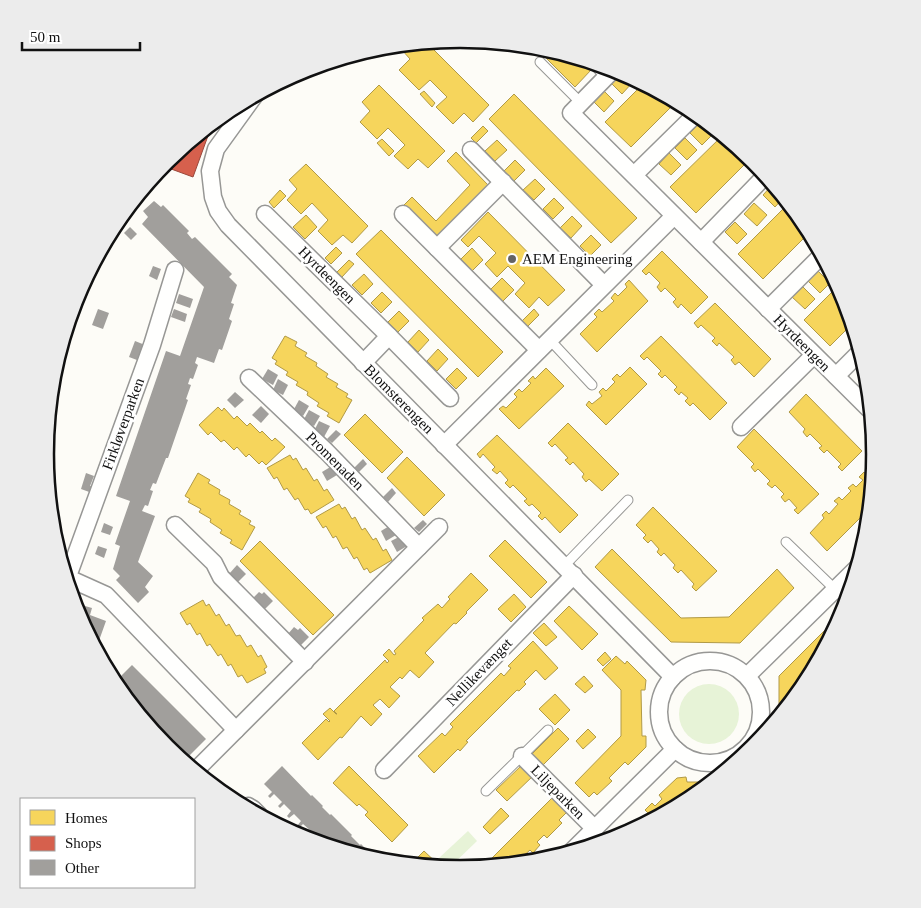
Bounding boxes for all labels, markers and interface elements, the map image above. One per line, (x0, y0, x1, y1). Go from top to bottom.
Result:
scale bar (22, 20, 140, 52)
text: 50 m (30, 29, 61, 45)
street label: Hyrdeengen (295, 243, 359, 307)
place label: AEM Engineering (522, 251, 633, 267)
marker: AEM Engineering (506, 253, 518, 265)
street label: Hyrdeengen (770, 311, 834, 375)
street label: Blomsterengen (361, 361, 437, 437)
street label: Firkløverparken (99, 375, 147, 472)
street label: Promenaden (303, 429, 368, 494)
street label: Nellikevænget (443, 634, 516, 709)
street label: Liljeparken (528, 762, 588, 822)
legend (20, 798, 195, 888)
text: Homes (65, 810, 108, 826)
text: Shops (65, 835, 102, 851)
text: Other (65, 860, 99, 876)

